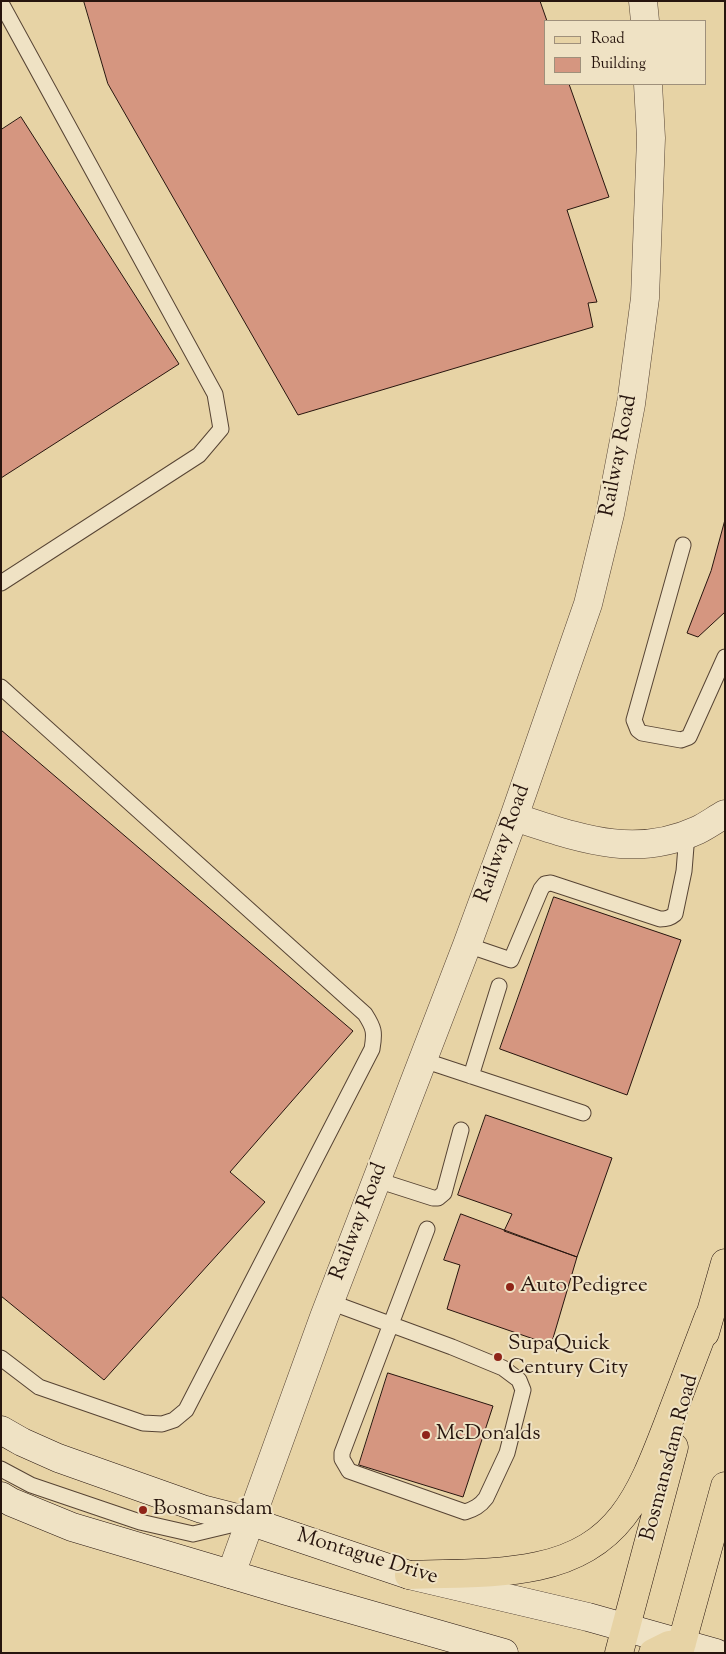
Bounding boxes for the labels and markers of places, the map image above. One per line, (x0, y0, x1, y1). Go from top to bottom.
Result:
place label: Auto Pedigree (520, 1274, 648, 1300)
marker: Auto Pedigree (504, 1281, 516, 1293)
place label: SupaQuick Century City (508, 1332, 629, 1382)
marker: SupaQuick Century City (492, 1351, 504, 1363)
place label: McDonalds (436, 1422, 540, 1448)
marker: McDonalds (420, 1429, 432, 1441)
place label: Bosmansdam (153, 1497, 273, 1523)
marker: Bosmansdam (137, 1504, 149, 1516)

